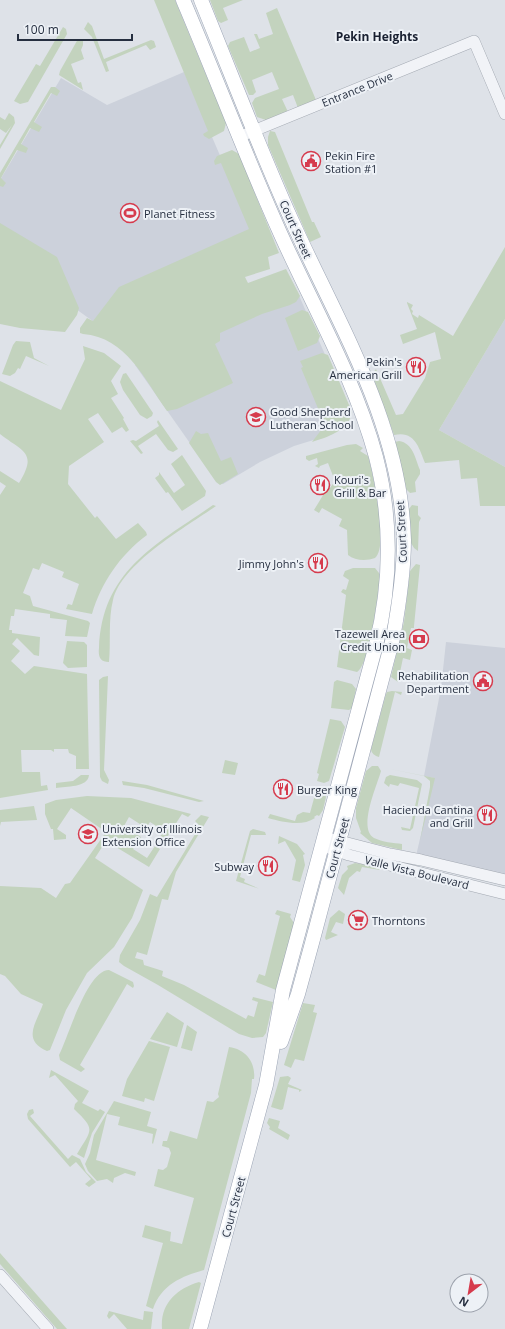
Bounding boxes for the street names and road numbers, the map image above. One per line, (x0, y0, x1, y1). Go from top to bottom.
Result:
street label: Entrance Drive (319, 68, 395, 110)
street label: Court Street (276, 197, 316, 261)
street label: Court Street (392, 500, 410, 563)
street label: Court Street (322, 816, 352, 880)
street label: Valle Vista Boulevard (363, 852, 471, 892)
street label: Court Street (218, 1175, 248, 1239)

